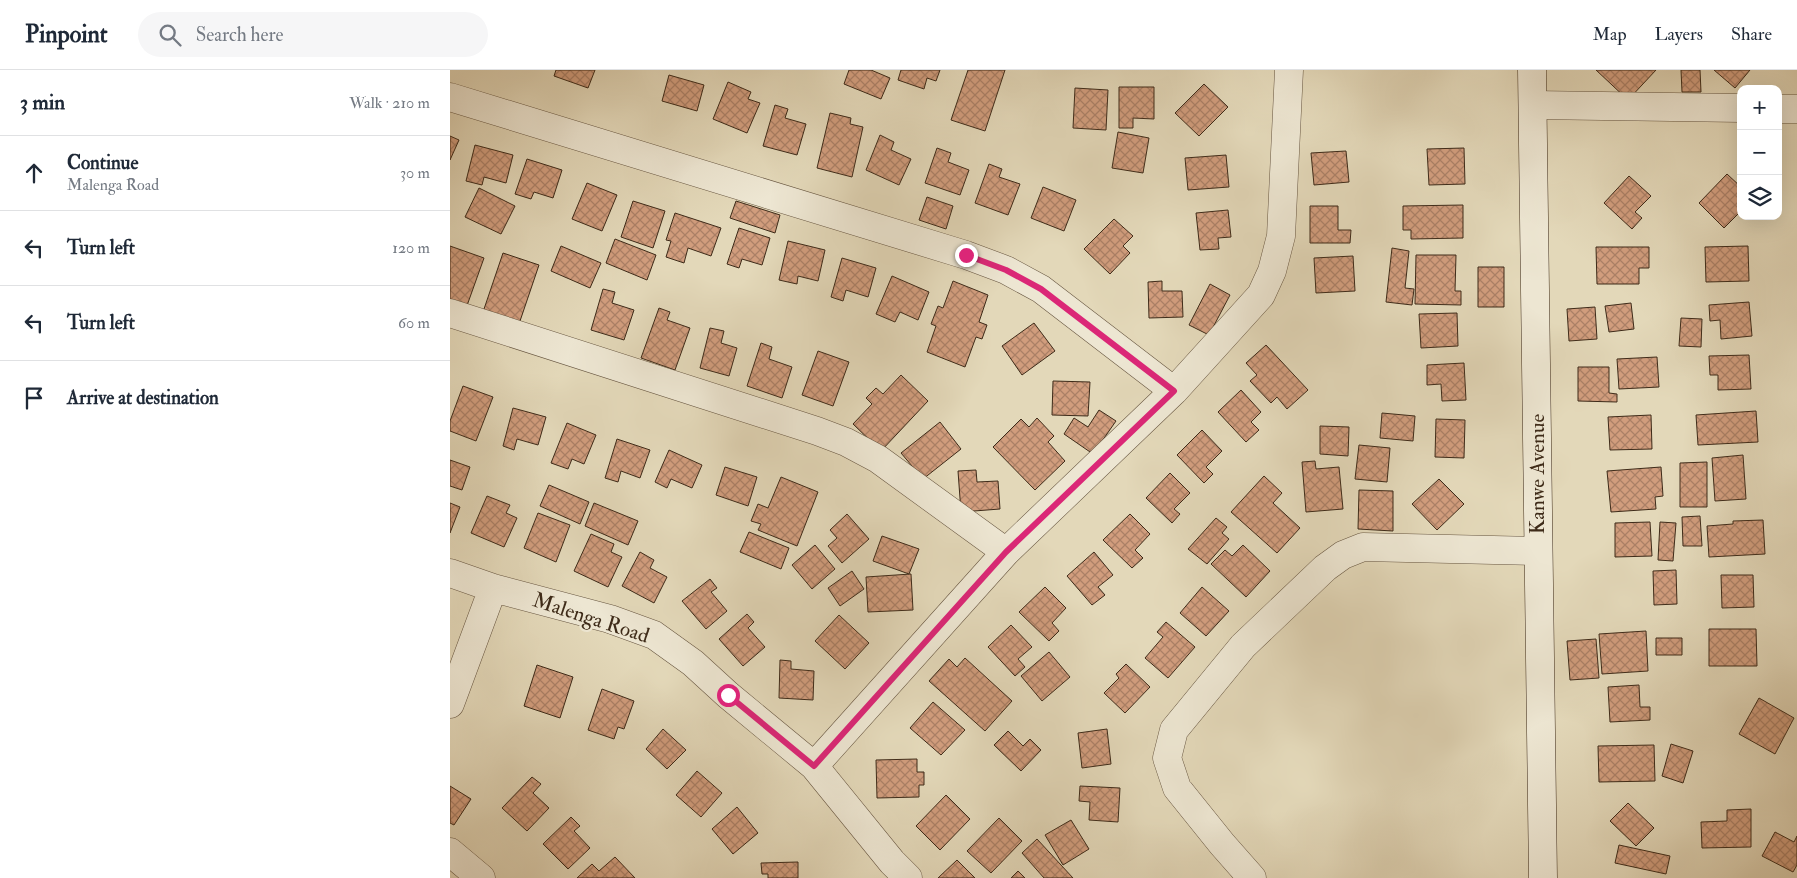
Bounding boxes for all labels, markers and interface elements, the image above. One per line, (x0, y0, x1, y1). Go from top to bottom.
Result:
search box (138, 12, 488, 57)
text: Pinpoint (25, 19, 108, 50)
icon: search (156, 21, 184, 49)
text: Search here (196, 23, 283, 47)
text: Map (1593, 23, 1627, 46)
text: Layers (1655, 23, 1703, 46)
text: Share (1731, 23, 1772, 46)
map controls (1737, 85, 1782, 220)
button: + (1737, 85, 1782, 130)
text: 3 min (20, 89, 65, 116)
text: Walk · 210 m (349, 93, 430, 113)
button: − (1737, 130, 1782, 175)
text: Continue (67, 151, 138, 175)
icon: ahead (20, 159, 48, 187)
text: 30 m (400, 163, 430, 183)
text: Malenga Road (67, 175, 159, 195)
button: layers (1737, 175, 1782, 220)
icon: left (20, 234, 48, 262)
text: Turn left (67, 236, 135, 260)
text: 120 m (392, 238, 430, 258)
route end (955, 244, 978, 267)
icon: left (20, 309, 48, 337)
text: Turn left (67, 311, 135, 335)
text: 60 m (398, 313, 430, 333)
icon: arrive (20, 384, 48, 412)
text: Arrive at destination (67, 386, 219, 410)
street label: Kanwe Avenue (1524, 413, 1551, 534)
street label: Malenga Road (529, 586, 653, 650)
route start (717, 684, 740, 707)

